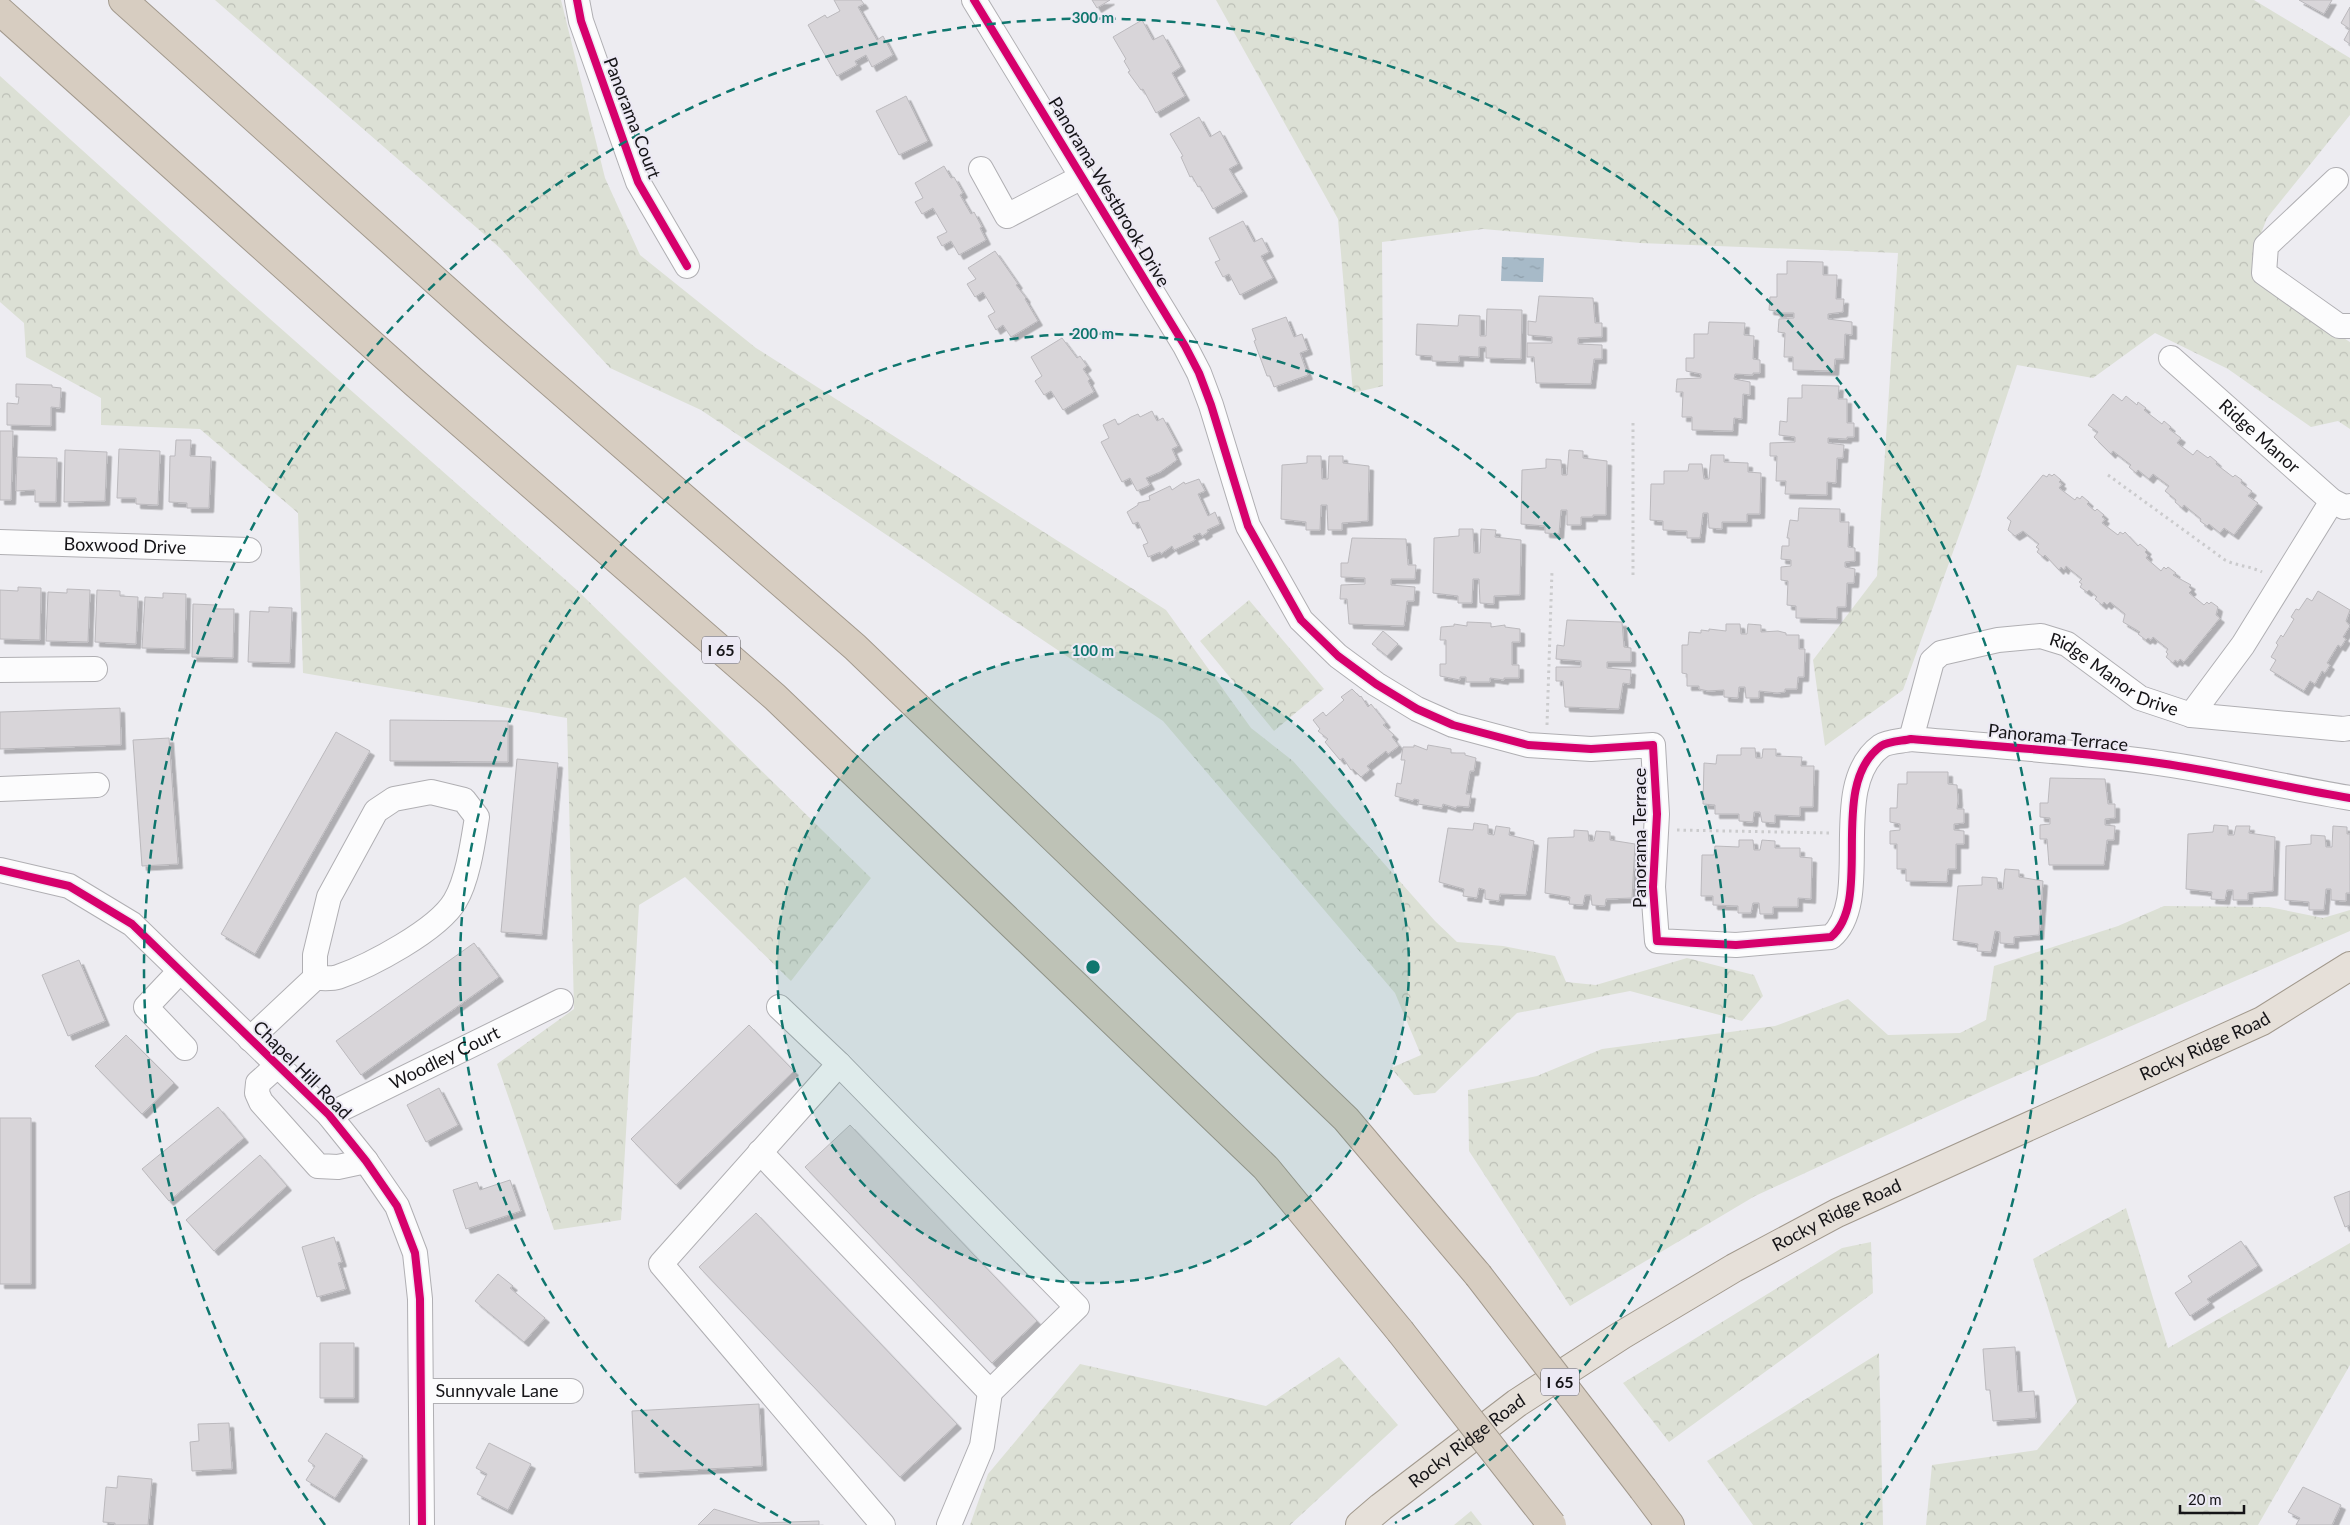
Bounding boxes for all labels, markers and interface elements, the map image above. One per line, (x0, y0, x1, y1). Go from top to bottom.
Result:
text: 300 m (1072, 8, 1114, 26)
street label: Panorama Court (600, 54, 666, 182)
street label: Panorama Westbrook Drive (1044, 92, 1175, 291)
text: 200 m (1072, 324, 1114, 342)
street label: Ridge Manor (2215, 394, 2305, 478)
street label: Boxwood Drive (63, 532, 187, 558)
street label: Ridge Manor Drive (2047, 627, 2181, 720)
road number: I 65 (702, 636, 740, 664)
text: 100 m (1072, 641, 1114, 659)
street label: Panorama Terrace (1987, 719, 2129, 755)
street label: Panorama Terrace (1628, 768, 1650, 908)
centre of rings (1084, 958, 1102, 976)
street label: Rocky Ridge Road (2136, 1007, 2274, 1085)
street label: Chapel Hill Road (249, 1015, 357, 1123)
street label: Woodley Court (386, 1021, 504, 1094)
street label: Rocky Ridge Road (1768, 1174, 1904, 1256)
road number: I 65 (1541, 1368, 1579, 1395)
street label: Sunnyvale Lane (436, 1379, 558, 1401)
street label: Rocky Ridge Road (1404, 1389, 1529, 1492)
scale bar (2180, 1482, 2244, 1514)
text: 20 m (2188, 1490, 2222, 1508)

